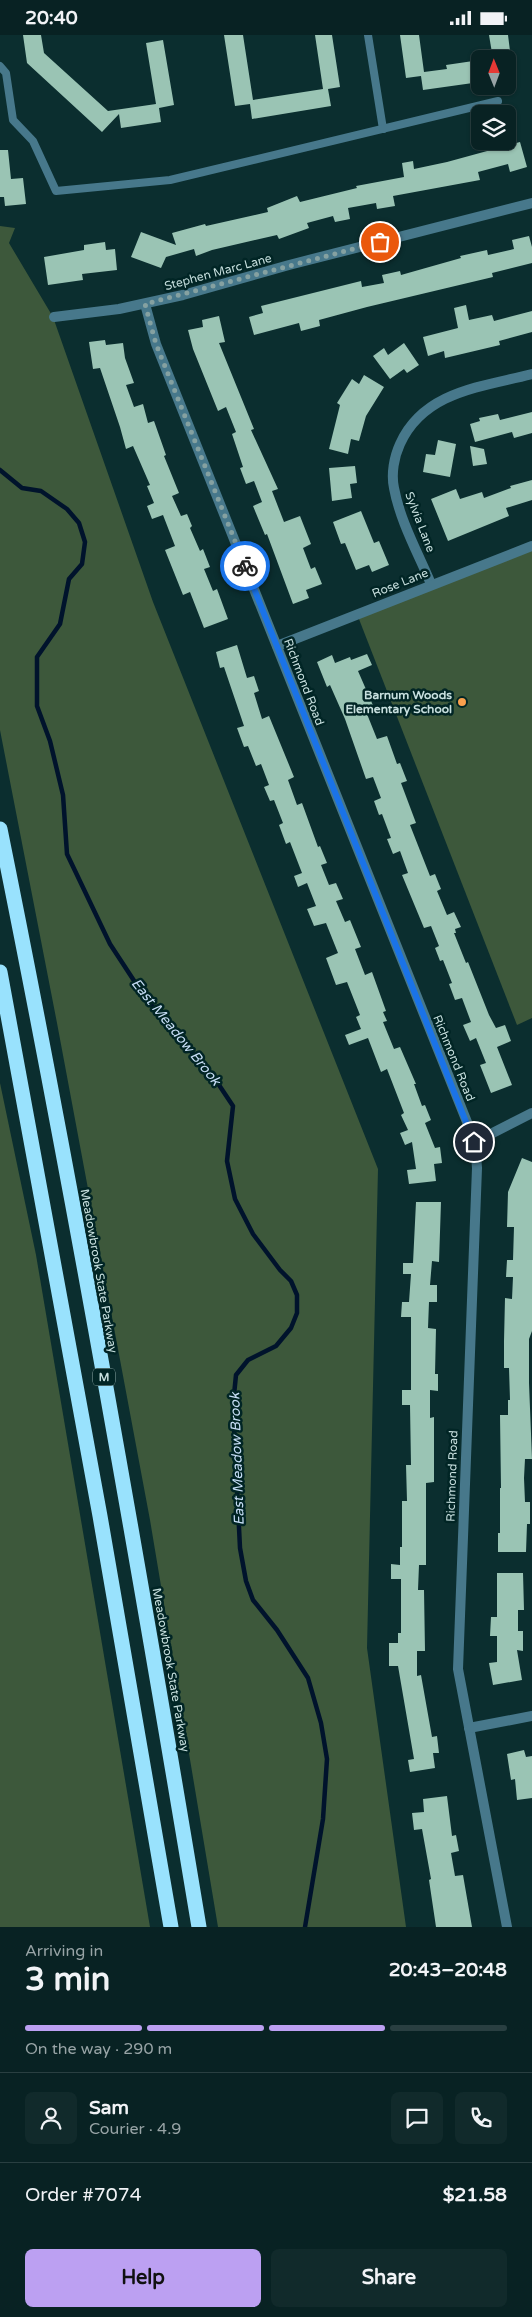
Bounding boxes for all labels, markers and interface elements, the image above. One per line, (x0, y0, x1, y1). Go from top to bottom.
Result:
text: 20:40 (25, 7, 78, 29)
north arrow (471, 50, 516, 95)
map controls (471, 50, 516, 150)
button: layers (471, 105, 516, 150)
pin (359, 221, 401, 263)
icon: bag (366, 228, 394, 256)
street label: Stephen Marc Lane (163, 251, 273, 293)
street label: Sylvia Lane (402, 490, 438, 554)
courier (220, 541, 270, 591)
icon: bike (231, 552, 259, 580)
street label: Rose Lane (370, 565, 430, 601)
street label: Richmond Road (281, 637, 327, 727)
place label: Barnum Woods Elementary School (345, 688, 452, 717)
marker: Barnum Woods Elementary School (456, 696, 468, 708)
water label: East Meadow Brook (128, 975, 225, 1090)
street label: Richmond Road (430, 1013, 478, 1103)
pin (453, 1121, 495, 1163)
icon: home (460, 1128, 488, 1156)
street label: Meadowbrook State Parkway (78, 1188, 120, 1355)
road number: M (93, 1369, 115, 1385)
water label: East Meadow Brook (226, 1391, 248, 1526)
street label: Richmond Road (443, 1430, 461, 1522)
street label: Meadowbrook State Parkway (150, 1587, 192, 1754)
text: Arriving in (25, 1941, 103, 1961)
text: 20:43–20:48 (389, 1959, 507, 1981)
text: 3 min (25, 1961, 110, 1999)
text: On the way · 290 m (25, 2039, 172, 2059)
button: person (25, 2092, 77, 2144)
button: chat (391, 2092, 443, 2144)
button: phone (455, 2092, 507, 2144)
text: Sam (89, 2097, 129, 2119)
text: Courier · 4.9 (89, 2119, 181, 2139)
text: Order #7074 (25, 2184, 142, 2206)
text: $21.58 (443, 2184, 507, 2206)
button: Help (25, 2249, 261, 2307)
button: Share (271, 2249, 507, 2307)

